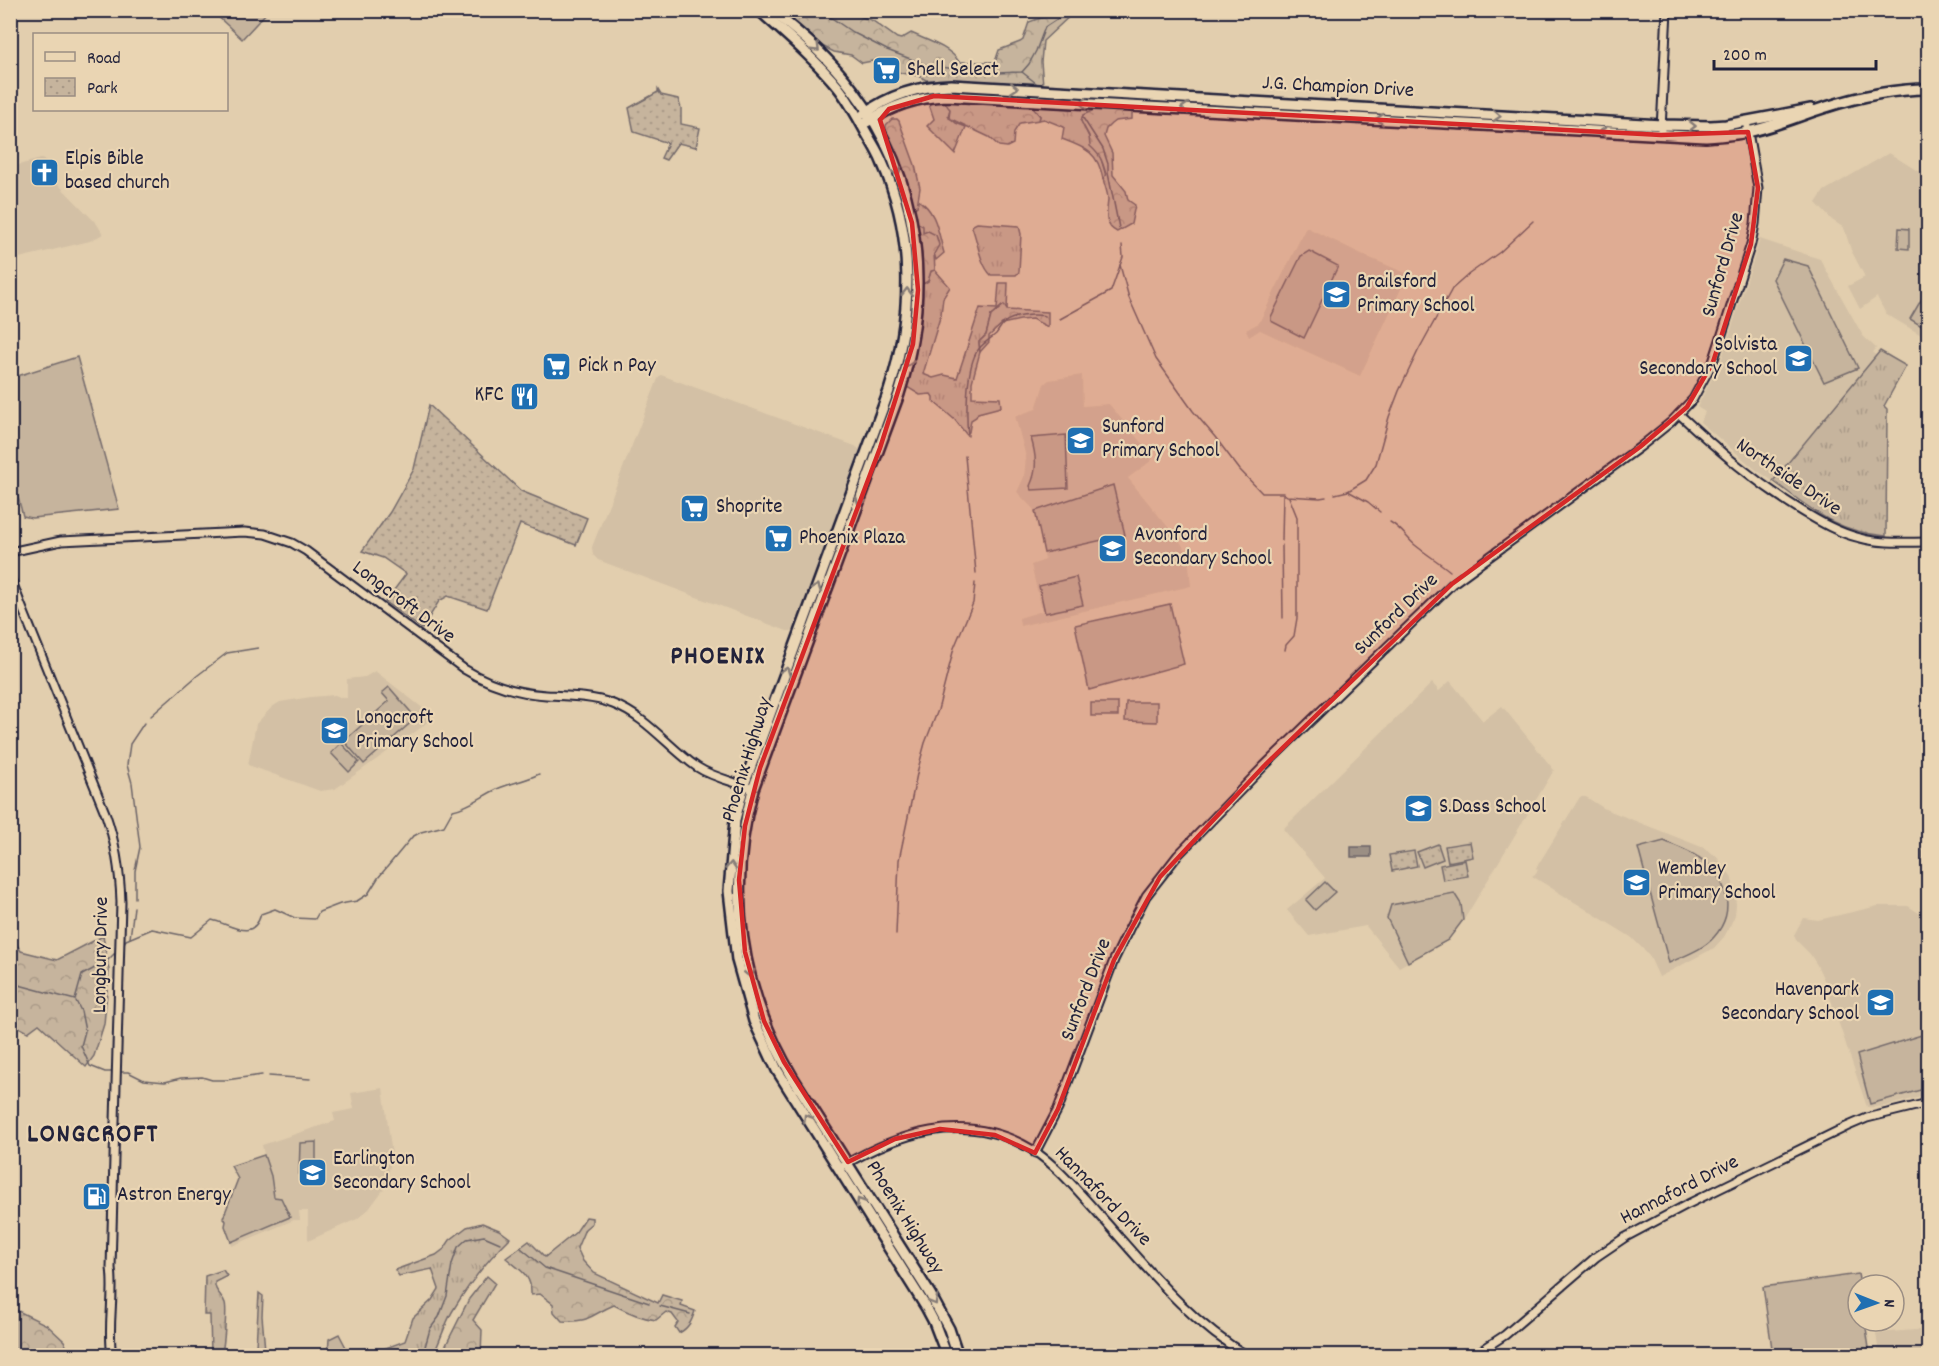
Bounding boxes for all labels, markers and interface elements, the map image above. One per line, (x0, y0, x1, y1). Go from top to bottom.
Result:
legend (33, 33, 228, 111)
scale bar (1714, 33, 1876, 71)
one-way arrow (808, 41, 819, 52)
text: 200 m (1723, 44, 1767, 69)
text: Road (87, 47, 121, 72)
supermarket icon: Shell Select (870, 55, 902, 87)
place label: Shell Select (907, 56, 999, 86)
street label: J.G. Champion Drive (1261, 69, 1415, 107)
text: Park (87, 77, 118, 102)
one-way arrow (1010, 82, 1019, 95)
one-way arrow (1078, 96, 1087, 109)
one-way arrow (1180, 102, 1189, 115)
one-way arrow (1492, 109, 1501, 122)
one-way arrow (1375, 112, 1384, 125)
one-way arrow (1687, 119, 1696, 132)
one-way arrow (1598, 125, 1607, 138)
place label: Elpis Bible based church (65, 145, 170, 199)
church icon: Elpis Bible based church (28, 156, 60, 188)
one-way arrow (889, 166, 902, 177)
street label: Sunford Drive (1695, 209, 1753, 321)
place label: Brailsford Primary School (1357, 268, 1475, 322)
school or university icon: Brailsford Primary School (1320, 279, 1352, 311)
one-way arrow (901, 288, 913, 297)
place label: Solvista Secondary School (1639, 331, 1778, 385)
school or university icon: Solvista Secondary School (1782, 342, 1814, 374)
supermarket icon: Pick n Pay (541, 351, 573, 383)
place label: Pick n Pay (578, 352, 656, 382)
one-way arrow (903, 358, 916, 368)
restaurant icon: KFC (509, 380, 541, 412)
place label: KFC (475, 381, 504, 411)
place label: Sunford Primary School (1102, 413, 1220, 467)
school or university icon: Sunford Primary School (1065, 424, 1097, 456)
street label: Northside Drive (1729, 431, 1847, 525)
supermarket icon: Shoprite (679, 492, 711, 524)
place label: Shoprite (716, 493, 783, 523)
one-way arrow (854, 496, 867, 507)
place label: Avonford Secondary School (1134, 521, 1272, 575)
supermarket icon: Phoenix Plaza (762, 523, 794, 555)
place label: Phoenix Plaza (799, 524, 906, 554)
school or university icon: Avonford Secondary School (1097, 532, 1129, 564)
street label: Longcroft Drive (345, 554, 461, 652)
street label: Sunford Drive (1348, 567, 1446, 663)
one-way arrow (809, 583, 822, 594)
district label: PHOENIX (670, 638, 766, 677)
one-way arrow (778, 666, 791, 677)
street label: Phoenix Highway (715, 693, 781, 826)
place label: Longcroft Primary School (356, 704, 474, 758)
school or university icon: Longcroft Primary School (319, 715, 351, 747)
school or university icon: S.Dass School (1402, 792, 1434, 824)
place label: S.Dass School (1439, 793, 1546, 823)
place label: Wembley Primary School (1658, 855, 1776, 909)
one-way arrow (724, 861, 737, 870)
school or university icon: Wembley Primary School (1621, 866, 1653, 898)
street label: Longbury Drive (86, 896, 118, 1014)
street label: Sunford Drive (1054, 934, 1120, 1046)
one-way arrow (742, 969, 755, 979)
place label: Havenpark Secondary School (1721, 976, 1859, 1030)
school or university icon: Havenpark Secondary School (1864, 987, 1896, 1019)
one-way arrow (803, 1114, 815, 1124)
district label: LONGCROFT (27, 1116, 159, 1155)
street label: Hannaford Drive (1046, 1140, 1158, 1254)
place label: Earlington Secondary School (333, 1145, 471, 1199)
street label: Hannaford Drive (1615, 1148, 1745, 1234)
street label: Phoenix Highway (857, 1155, 951, 1281)
school or university icon: Earlington Secondary School (296, 1156, 328, 1188)
fuel station icon: Astron Energy (80, 1180, 112, 1212)
place label: Astron Energy (117, 1181, 231, 1211)
one-way arrow (857, 1198, 868, 1209)
north arrow (1846, 1273, 1906, 1333)
one-way arrow (927, 1295, 938, 1305)
text: N (1877, 1299, 1900, 1307)

